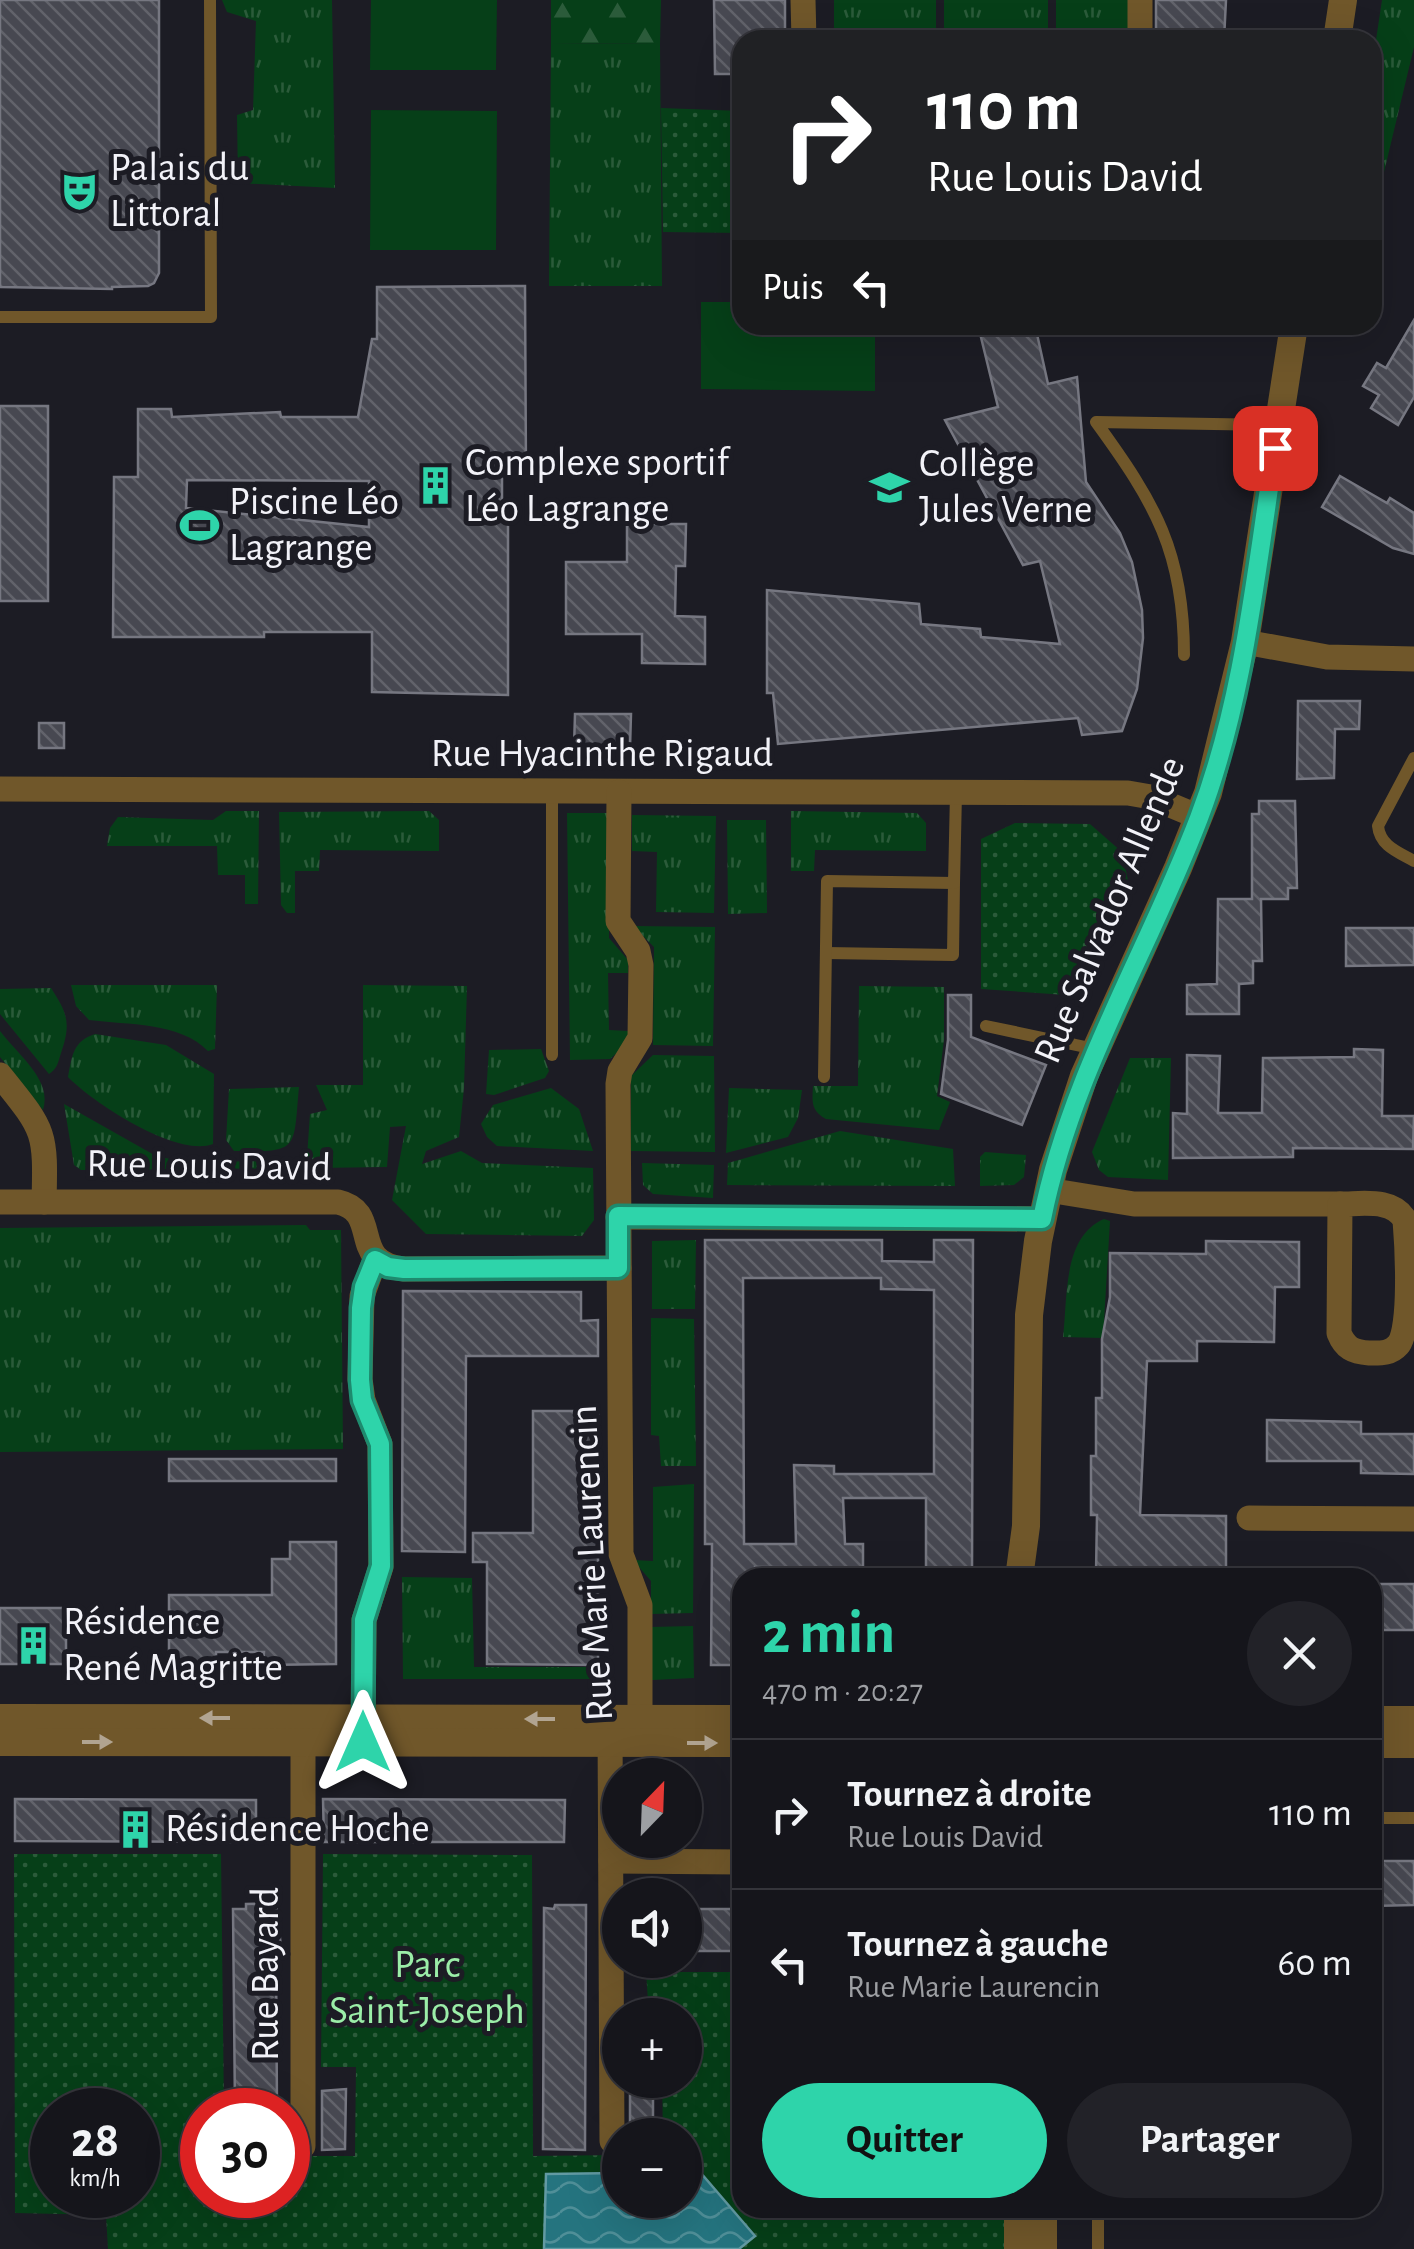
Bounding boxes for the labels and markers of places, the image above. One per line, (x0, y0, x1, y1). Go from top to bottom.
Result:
place label: Palais du Littoral (110, 148, 249, 234)
theatre icon: Palais du Littoral (59, 170, 101, 212)
pin (1233, 406, 1318, 491)
place label: Complexe sportif Léo Lagrange (465, 443, 730, 529)
place label: Collège Jules Verne (919, 444, 1092, 530)
building icon: Complexe sportif Léo Lagrange (414, 465, 456, 507)
school or university icon: Collège Jules Verne (868, 466, 910, 508)
place label: Piscine Léo Lagrange (229, 482, 399, 568)
sports icon: Piscine Léo Lagrange (178, 504, 220, 546)
place label: Résidence René Magritte (63, 1602, 283, 1688)
building icon: Résidence René Magritte (12, 1624, 54, 1666)
building icon: Résidence Hoche (114, 1808, 156, 1850)
place label: Résidence Hoche (165, 1809, 430, 1849)

